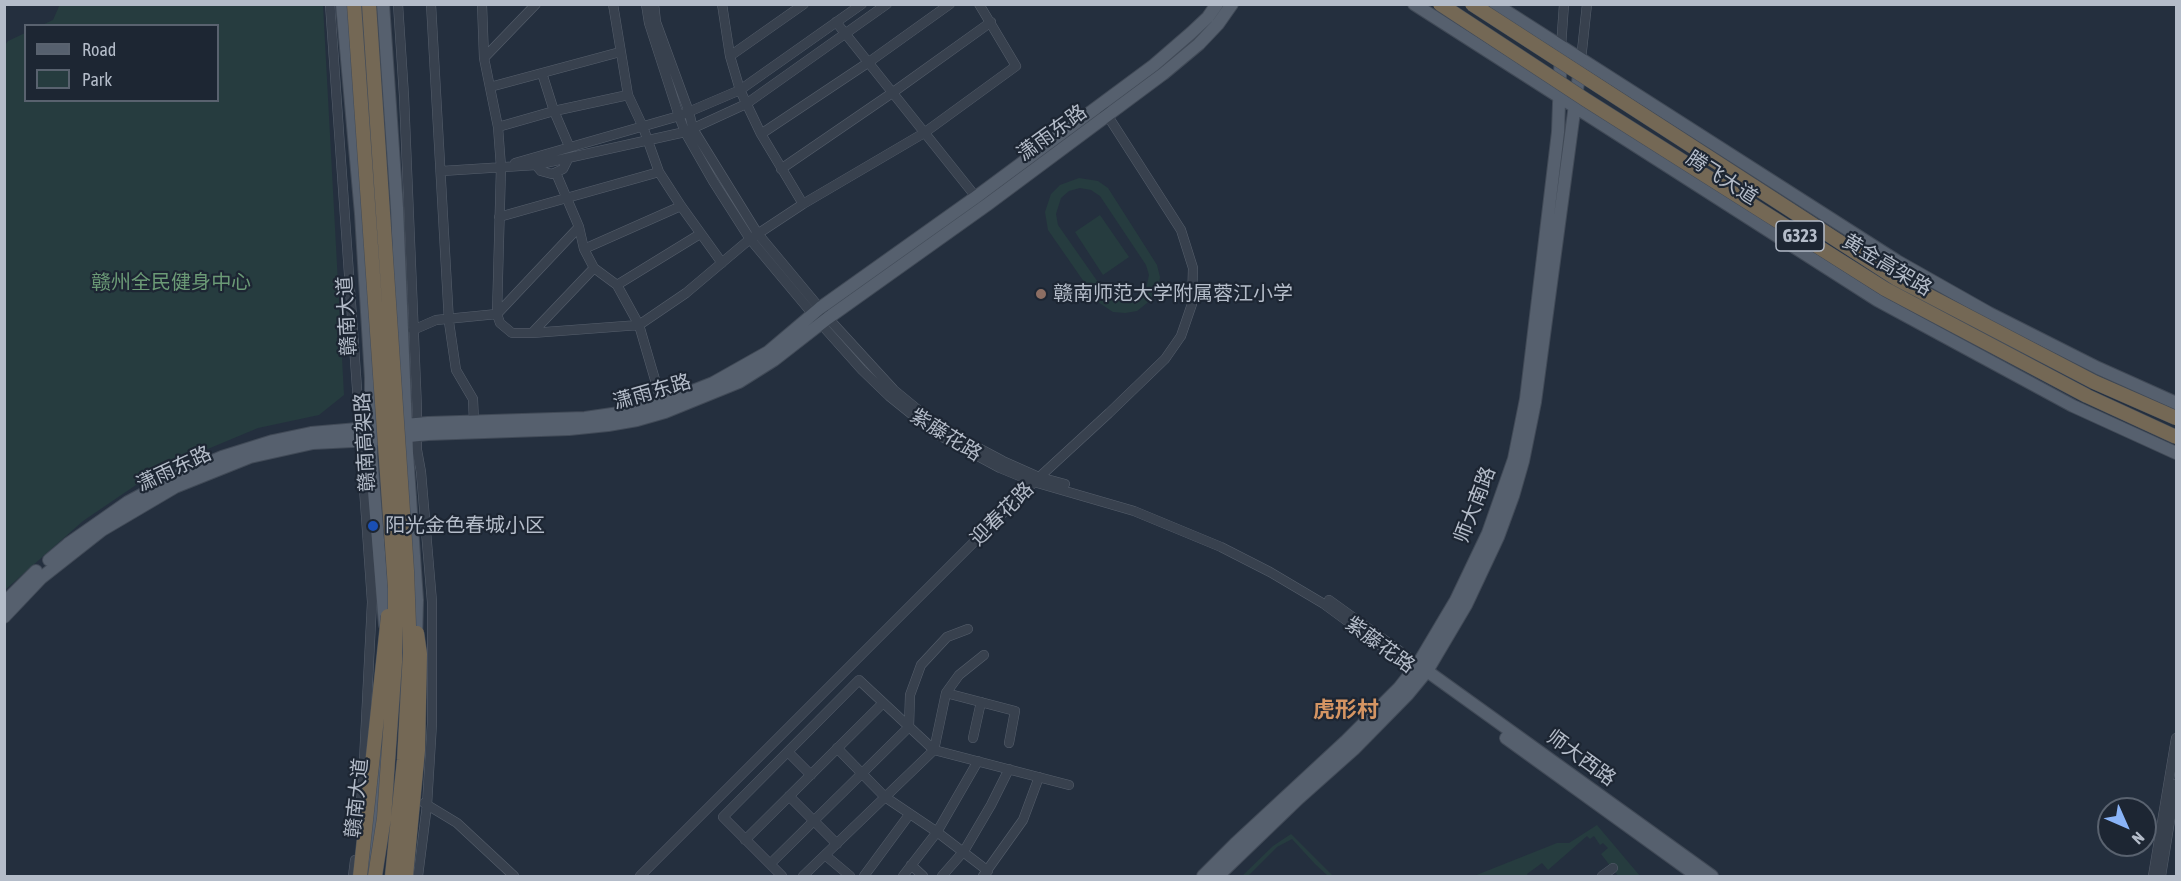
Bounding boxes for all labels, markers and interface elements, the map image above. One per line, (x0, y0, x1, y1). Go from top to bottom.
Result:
legend (24, 24, 219, 102)
text: Road (82, 39, 116, 60)
text: Park (82, 69, 112, 90)
street label: 潇雨东路 (1013, 100, 1091, 166)
street label: 腾飞大道 (1682, 146, 1762, 210)
road number: G323 (1776, 221, 1824, 251)
street label: 黄金高架路 (1838, 229, 1936, 301)
park label: 赣州全民健身中心 (91, 271, 251, 295)
street label: 赣南大道 (333, 275, 361, 357)
place label: 赣南师范大学附属蓉江小学 (1053, 282, 1293, 306)
marker: 赣南师范大学附属蓉江小学 (1034, 287, 1048, 301)
street label: 潇雨东路 (610, 369, 694, 415)
street label: 赣南高架路 (350, 391, 380, 493)
street label: 紫藤花路 (906, 404, 986, 466)
street label: 潇雨东路 (133, 441, 215, 497)
street label: 师大南路 (1449, 463, 1501, 547)
street label: 迎春花路 (965, 477, 1039, 551)
place label: 阳光金色春城小区 (385, 514, 545, 538)
marker: 阳光金色春城小区 (366, 519, 380, 533)
street label: 紫藤花路 (1341, 612, 1419, 678)
district label: 虎形村 (1313, 697, 1379, 723)
street label: 师大西路 (1542, 725, 1620, 791)
street label: 赣南大道 (341, 757, 373, 839)
north arrow (2097, 797, 2157, 857)
text: N (2129, 829, 2148, 848)

